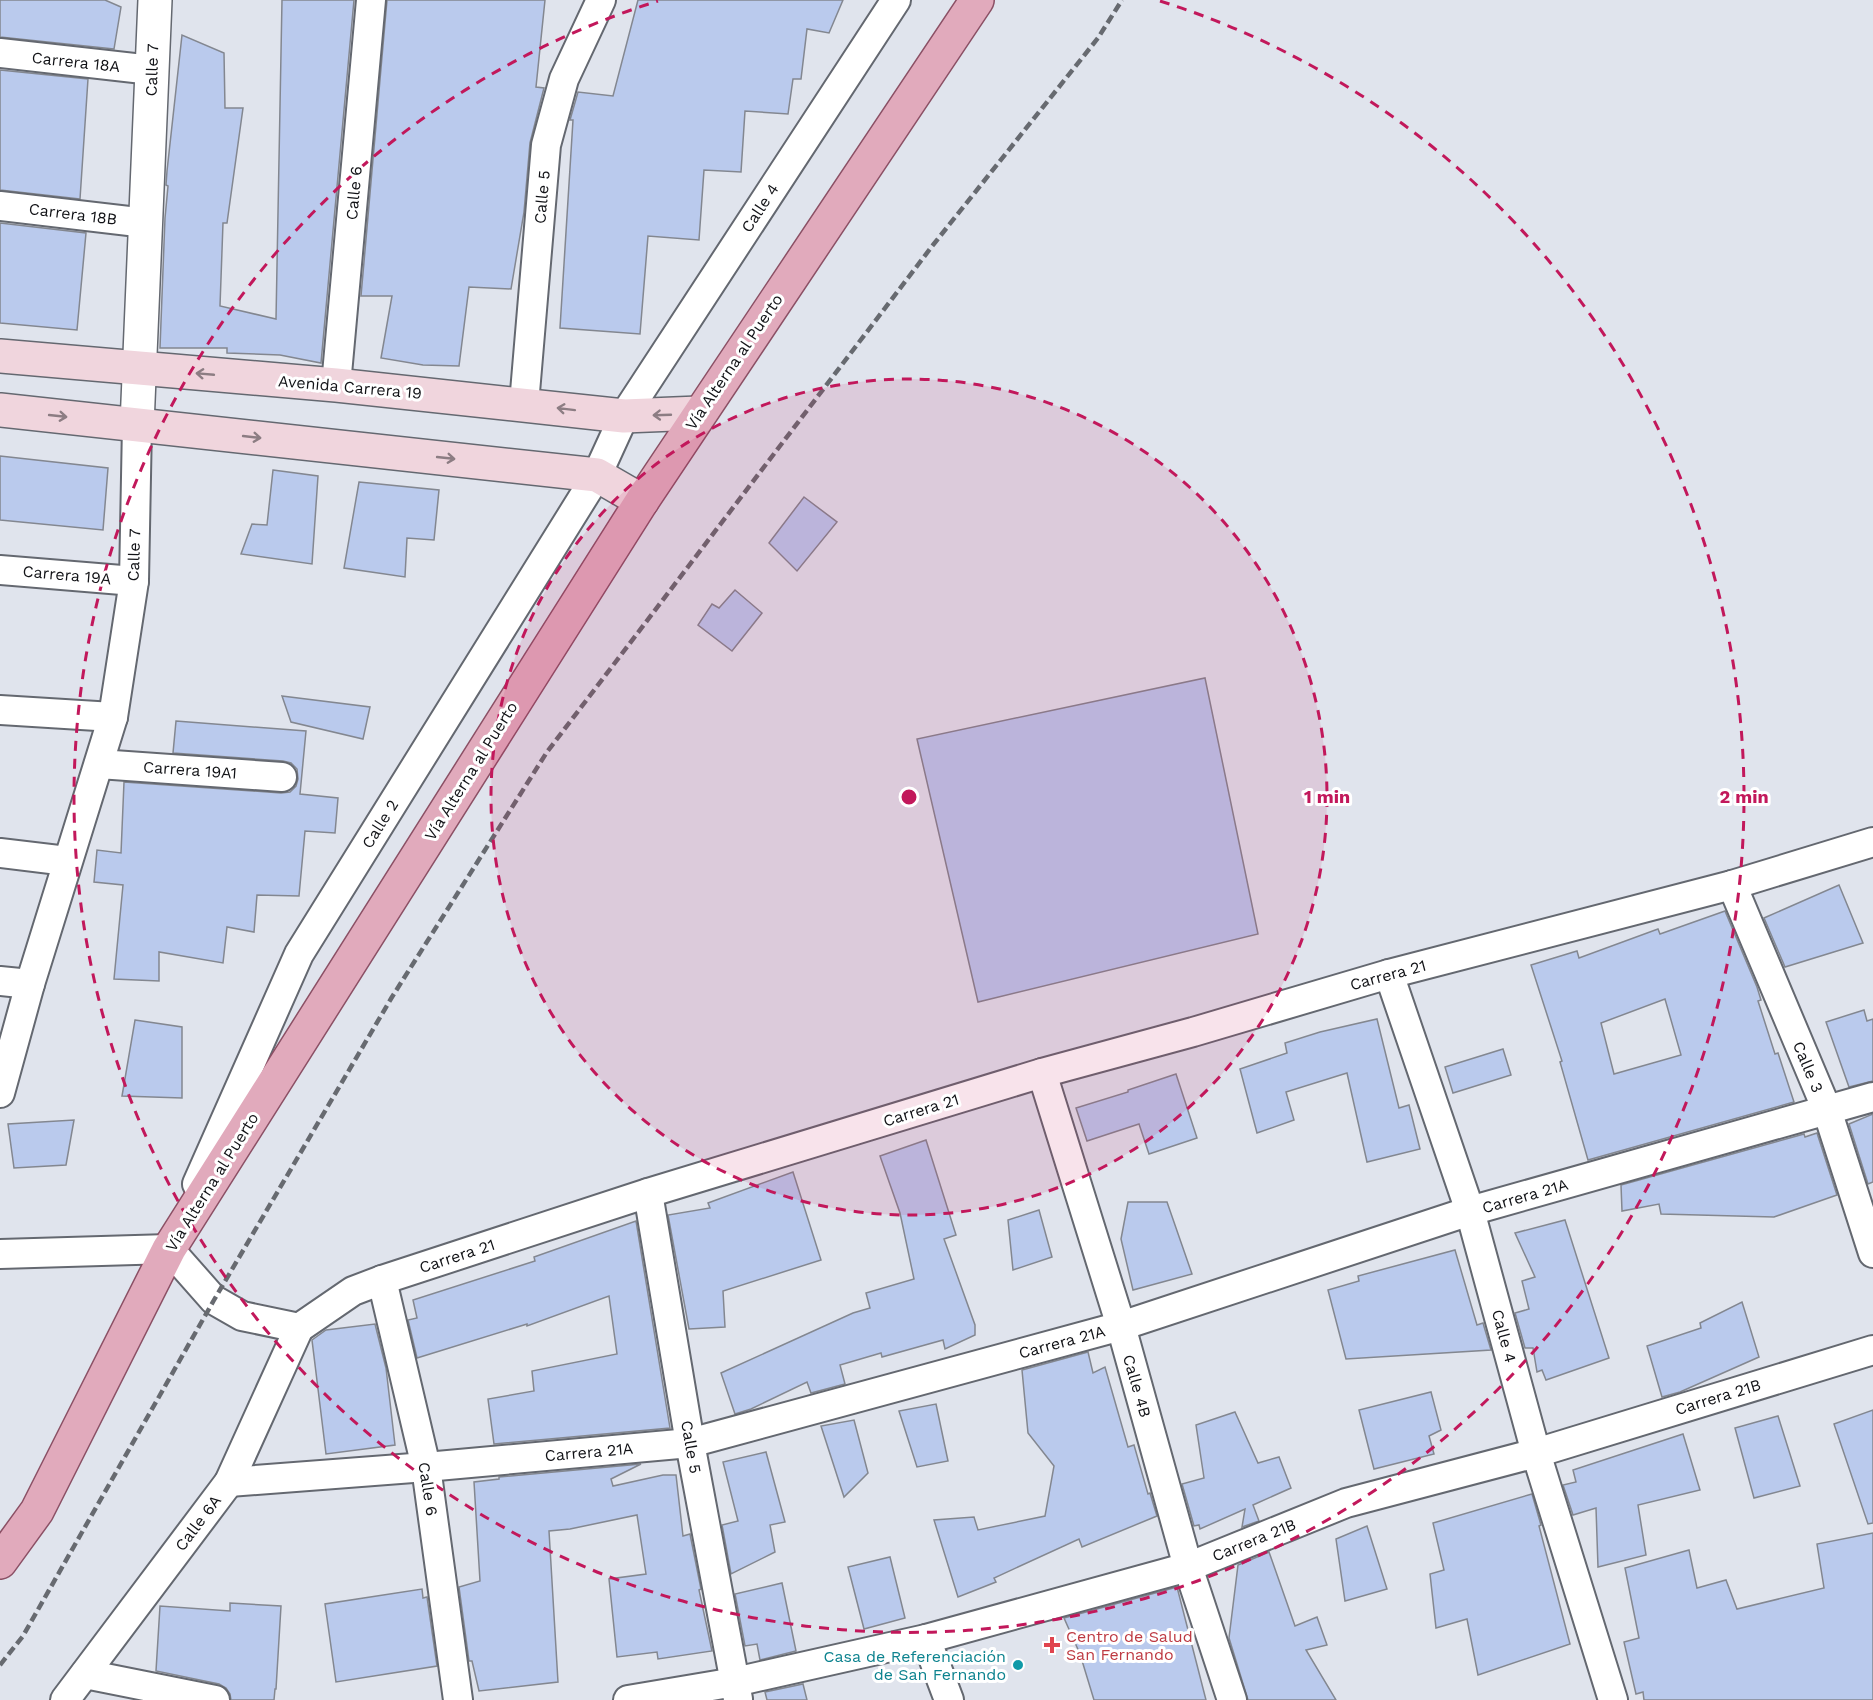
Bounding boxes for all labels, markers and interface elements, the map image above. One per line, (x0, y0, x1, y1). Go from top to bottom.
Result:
street label: Calle 7 (142, 43, 162, 97)
street label: Carrera 18A (31, 48, 122, 76)
street label: Calle 6 (342, 165, 366, 221)
street label: Calle 5 (530, 169, 554, 225)
street label: Calle 4 (737, 180, 783, 236)
street label: Carrera 18B (28, 199, 118, 229)
street label: Vía Alterna al Puerto (681, 290, 787, 434)
one-way arrow (195, 368, 215, 379)
street label: Avenida Carrera 19 (277, 371, 423, 403)
one-way arrow (557, 403, 577, 414)
one-way arrow (652, 409, 672, 420)
one-way arrow (48, 411, 68, 422)
one-way arrow (242, 432, 261, 443)
one-way arrow (435, 453, 455, 464)
street label: Calle 7 (124, 528, 144, 582)
street label: Carrera 19A (22, 562, 112, 588)
street label: Vía Alterna al Puerto (421, 698, 521, 844)
street label: Carrera 19A1 (143, 757, 237, 783)
text: 1 min (1304, 786, 1350, 807)
text: 2 min (1719, 786, 1769, 807)
centre of rings (899, 787, 919, 807)
street label: Calle 2 (358, 796, 402, 852)
street label: Carrera 21 (1348, 956, 1428, 994)
street label: Calle 3 (1789, 1039, 1827, 1095)
street label: Carrera 21 (881, 1089, 961, 1131)
street label: Vía Alterna al Puerto (162, 1109, 262, 1255)
street label: Carrera 21A (1480, 1175, 1571, 1217)
street label: Carrera 21 (417, 1235, 497, 1277)
street label: Calle 4 (1488, 1307, 1520, 1365)
street label: Carrera 21A (1017, 1321, 1108, 1363)
street label: Calle 4B (1119, 1352, 1155, 1420)
street label: Carrera 21B (1673, 1375, 1763, 1419)
street label: Calle 5 (677, 1419, 705, 1475)
street label: Carrera 21A (544, 1439, 634, 1465)
street label: Calle 6 (414, 1461, 442, 1517)
street label: Calle 6A (171, 1491, 225, 1555)
street label: Carrera 21B (1209, 1515, 1299, 1565)
place label: Centro de Salud San Fernando (1066, 1627, 1193, 1664)
marker: Centro de Salud San Fernando (1043, 1636, 1061, 1654)
place label: Casa de Referenciación de San Fernando (823, 1647, 1006, 1684)
marker: Casa de Referenciación de San Fernando (1011, 1658, 1025, 1672)

